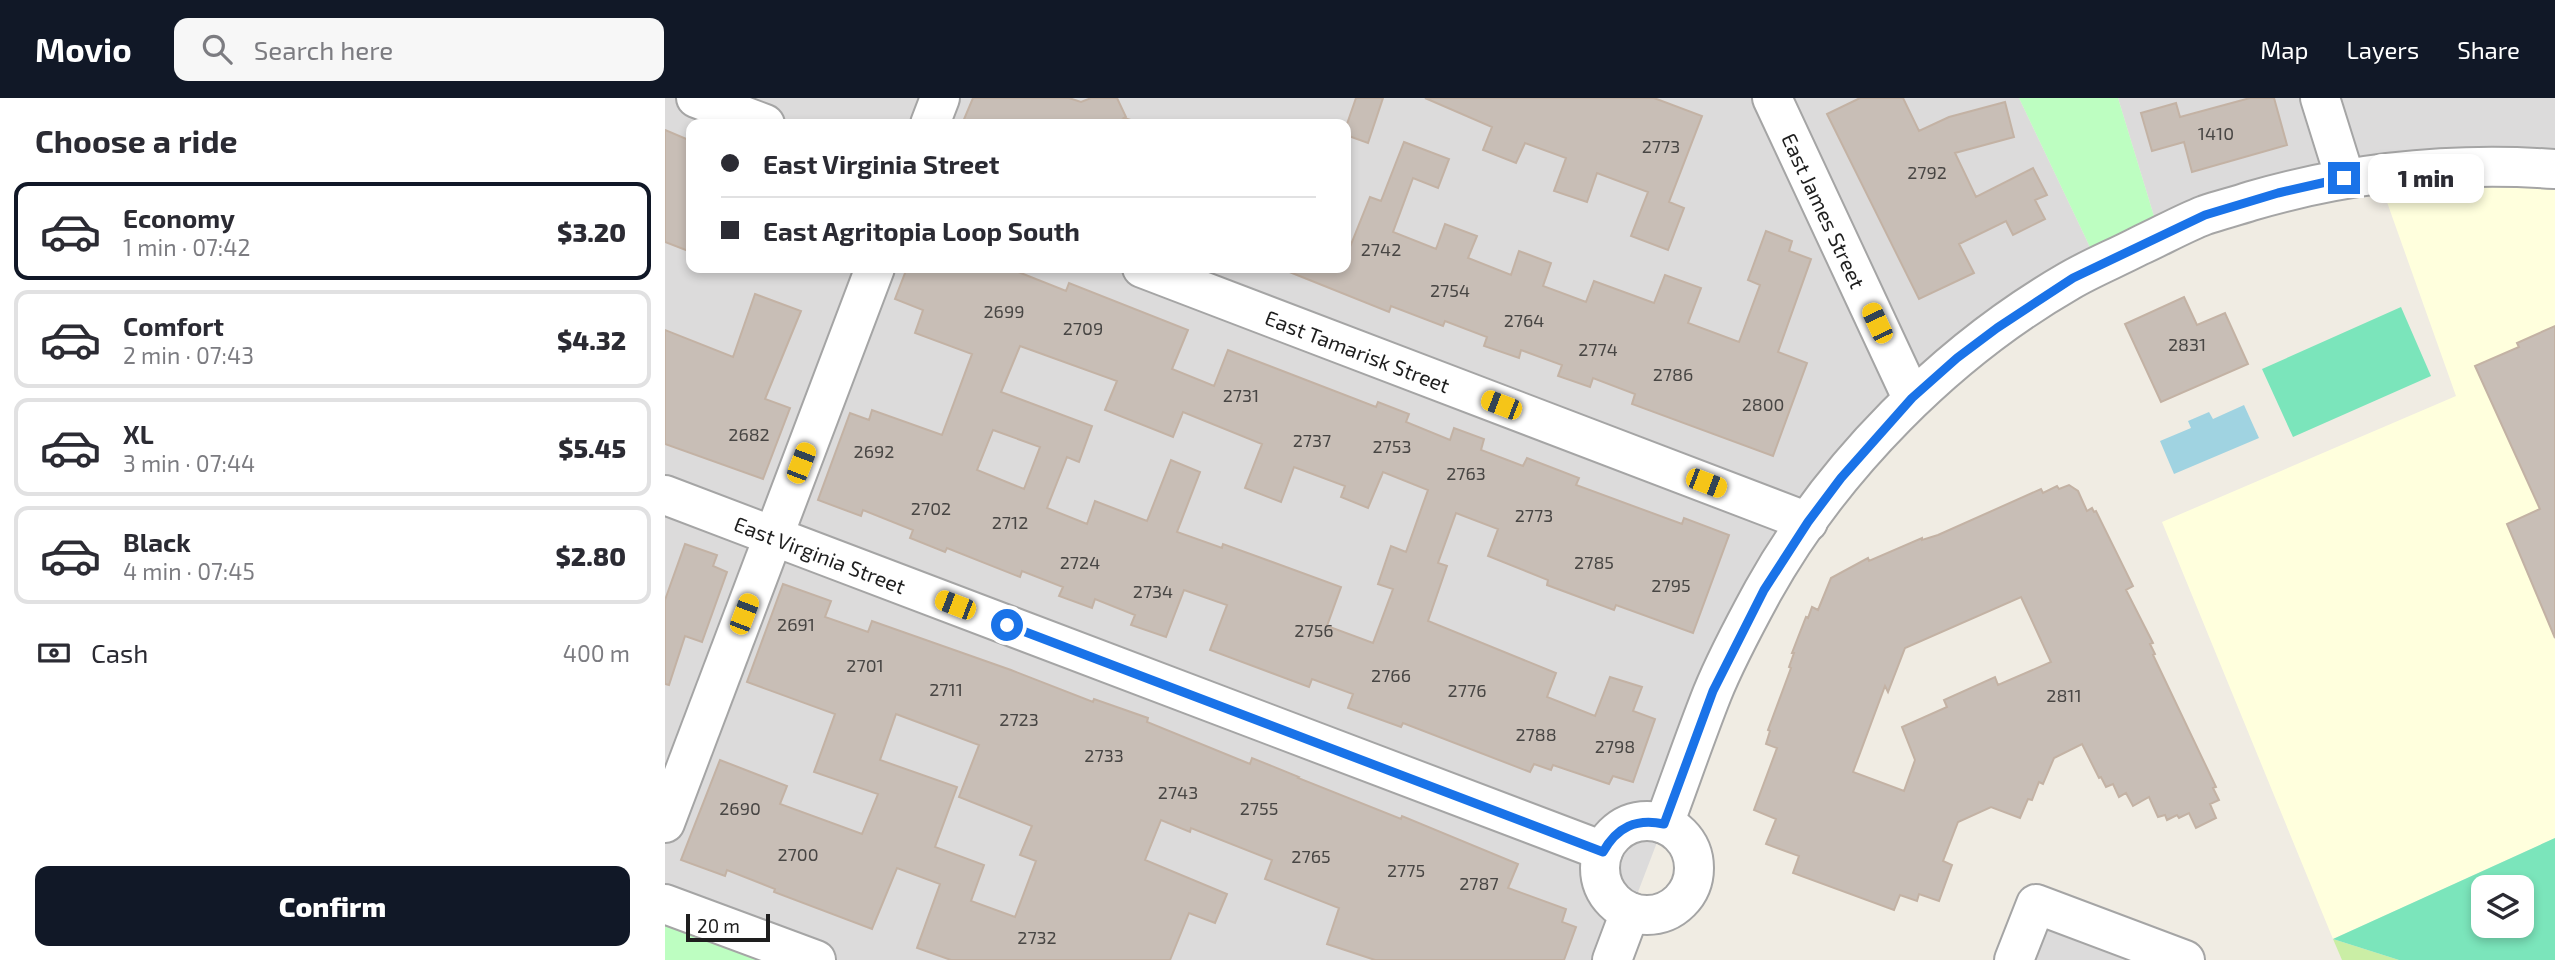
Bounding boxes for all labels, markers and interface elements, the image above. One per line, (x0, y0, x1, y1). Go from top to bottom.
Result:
search box (174, 18, 664, 81)
text: Movio (35, 29, 132, 69)
icon: search (198, 30, 236, 68)
text: Search here (254, 34, 393, 65)
text: Map (2260, 35, 2308, 64)
text: Layers (2346, 35, 2419, 64)
text: Share (2457, 35, 2520, 64)
text: Choose a ride (35, 121, 238, 159)
house number: 1410 (2198, 122, 2234, 144)
street label: East James Street (1778, 129, 1871, 292)
house number: 2773 (1642, 135, 1680, 157)
text: East Virginia Street (763, 148, 999, 179)
callout: 1 min (2369, 154, 2484, 202)
house number: 2792 (1907, 161, 1947, 183)
route end (2328, 162, 2360, 194)
text: 1 min (2398, 164, 2454, 192)
icon: car (39, 200, 102, 263)
text: Economy (123, 202, 235, 233)
text: East Agritopia Loop South (763, 215, 1080, 246)
text: $3.20 (557, 216, 626, 247)
text: 1 min · 07:42 (123, 233, 250, 261)
house number: 2742 (1361, 238, 1401, 260)
house number: 2754 (1430, 279, 1470, 301)
house number: 2699 (983, 300, 1025, 322)
car (1859, 300, 1896, 346)
street label: East Tamarisk Street (1262, 304, 1454, 397)
icon: car (39, 308, 102, 371)
house number: 2764 (1504, 309, 1544, 331)
text: Comfort (123, 310, 224, 341)
house number: 2709 (1063, 317, 1103, 339)
text: $4.32 (557, 324, 626, 355)
house number: 2831 (2168, 333, 2206, 355)
house number: 2774 (1578, 338, 1618, 360)
text: 2 min · 07:43 (123, 341, 254, 369)
house number: 2786 (1653, 363, 1693, 385)
house number: 2731 (1223, 384, 1259, 406)
car (1478, 388, 1525, 422)
house number: 2800 (1742, 393, 1784, 415)
icon: car (39, 416, 102, 479)
text: XL (123, 418, 154, 449)
house number: 2682 (728, 423, 770, 445)
house number: 2737 (1293, 429, 1331, 451)
text: $5.45 (558, 432, 626, 463)
house number: 2753 (1373, 435, 1412, 457)
car (784, 440, 819, 486)
house number: 2692 (854, 440, 894, 462)
text: 3 min · 07:44 (123, 449, 255, 477)
house number: 2763 (1446, 462, 1486, 484)
car (1683, 466, 1730, 500)
house number: 2702 (911, 497, 951, 519)
house number: 2773 (1515, 504, 1553, 526)
street label: East Virginia Street (731, 510, 909, 598)
house number: 2712 (992, 511, 1028, 533)
icon: car (39, 524, 102, 587)
text: Black (123, 526, 191, 557)
text: $2.80 (556, 540, 626, 571)
house number: 2724 (1060, 551, 1100, 573)
house number: 2785 (1574, 551, 1614, 573)
text: 4 min · 07:45 (123, 557, 255, 585)
house number: 2795 (1651, 574, 1691, 596)
house number: 2734 (1133, 580, 1173, 602)
car (932, 588, 979, 622)
car (727, 591, 762, 637)
route start (991, 609, 1023, 641)
house number: 2691 (777, 613, 815, 635)
house number: 2756 (1294, 619, 1334, 641)
icon: cash (35, 634, 73, 672)
text: Cash (91, 637, 148, 668)
text: 400 m (563, 639, 630, 667)
house number: 2701 (846, 654, 884, 676)
house number: 2766 (1371, 664, 1411, 686)
house number: 2711 (929, 678, 963, 700)
house number: 2776 (1448, 679, 1486, 701)
house number: 2811 (2046, 684, 2082, 706)
house number: 2723 (999, 708, 1039, 730)
house number: 2788 (1515, 723, 1557, 745)
house number: 2798 (1595, 735, 1635, 757)
house number: 2733 (1084, 744, 1124, 766)
house number: 2743 (1158, 781, 1198, 803)
house number: 2690 (719, 797, 761, 819)
house number: 2755 (1240, 797, 1278, 819)
house number: 2700 (777, 843, 819, 865)
house number: 2765 (1291, 845, 1331, 867)
house number: 2775 (1387, 859, 1425, 881)
button: Confirm (35, 866, 630, 946)
house number: 2787 (1459, 872, 1499, 894)
map controls (2471, 875, 2534, 938)
button: layers (2471, 875, 2534, 938)
scale bar (686, 911, 770, 943)
text: 20 m (697, 914, 740, 937)
house number: 2732 (1017, 926, 1057, 948)

